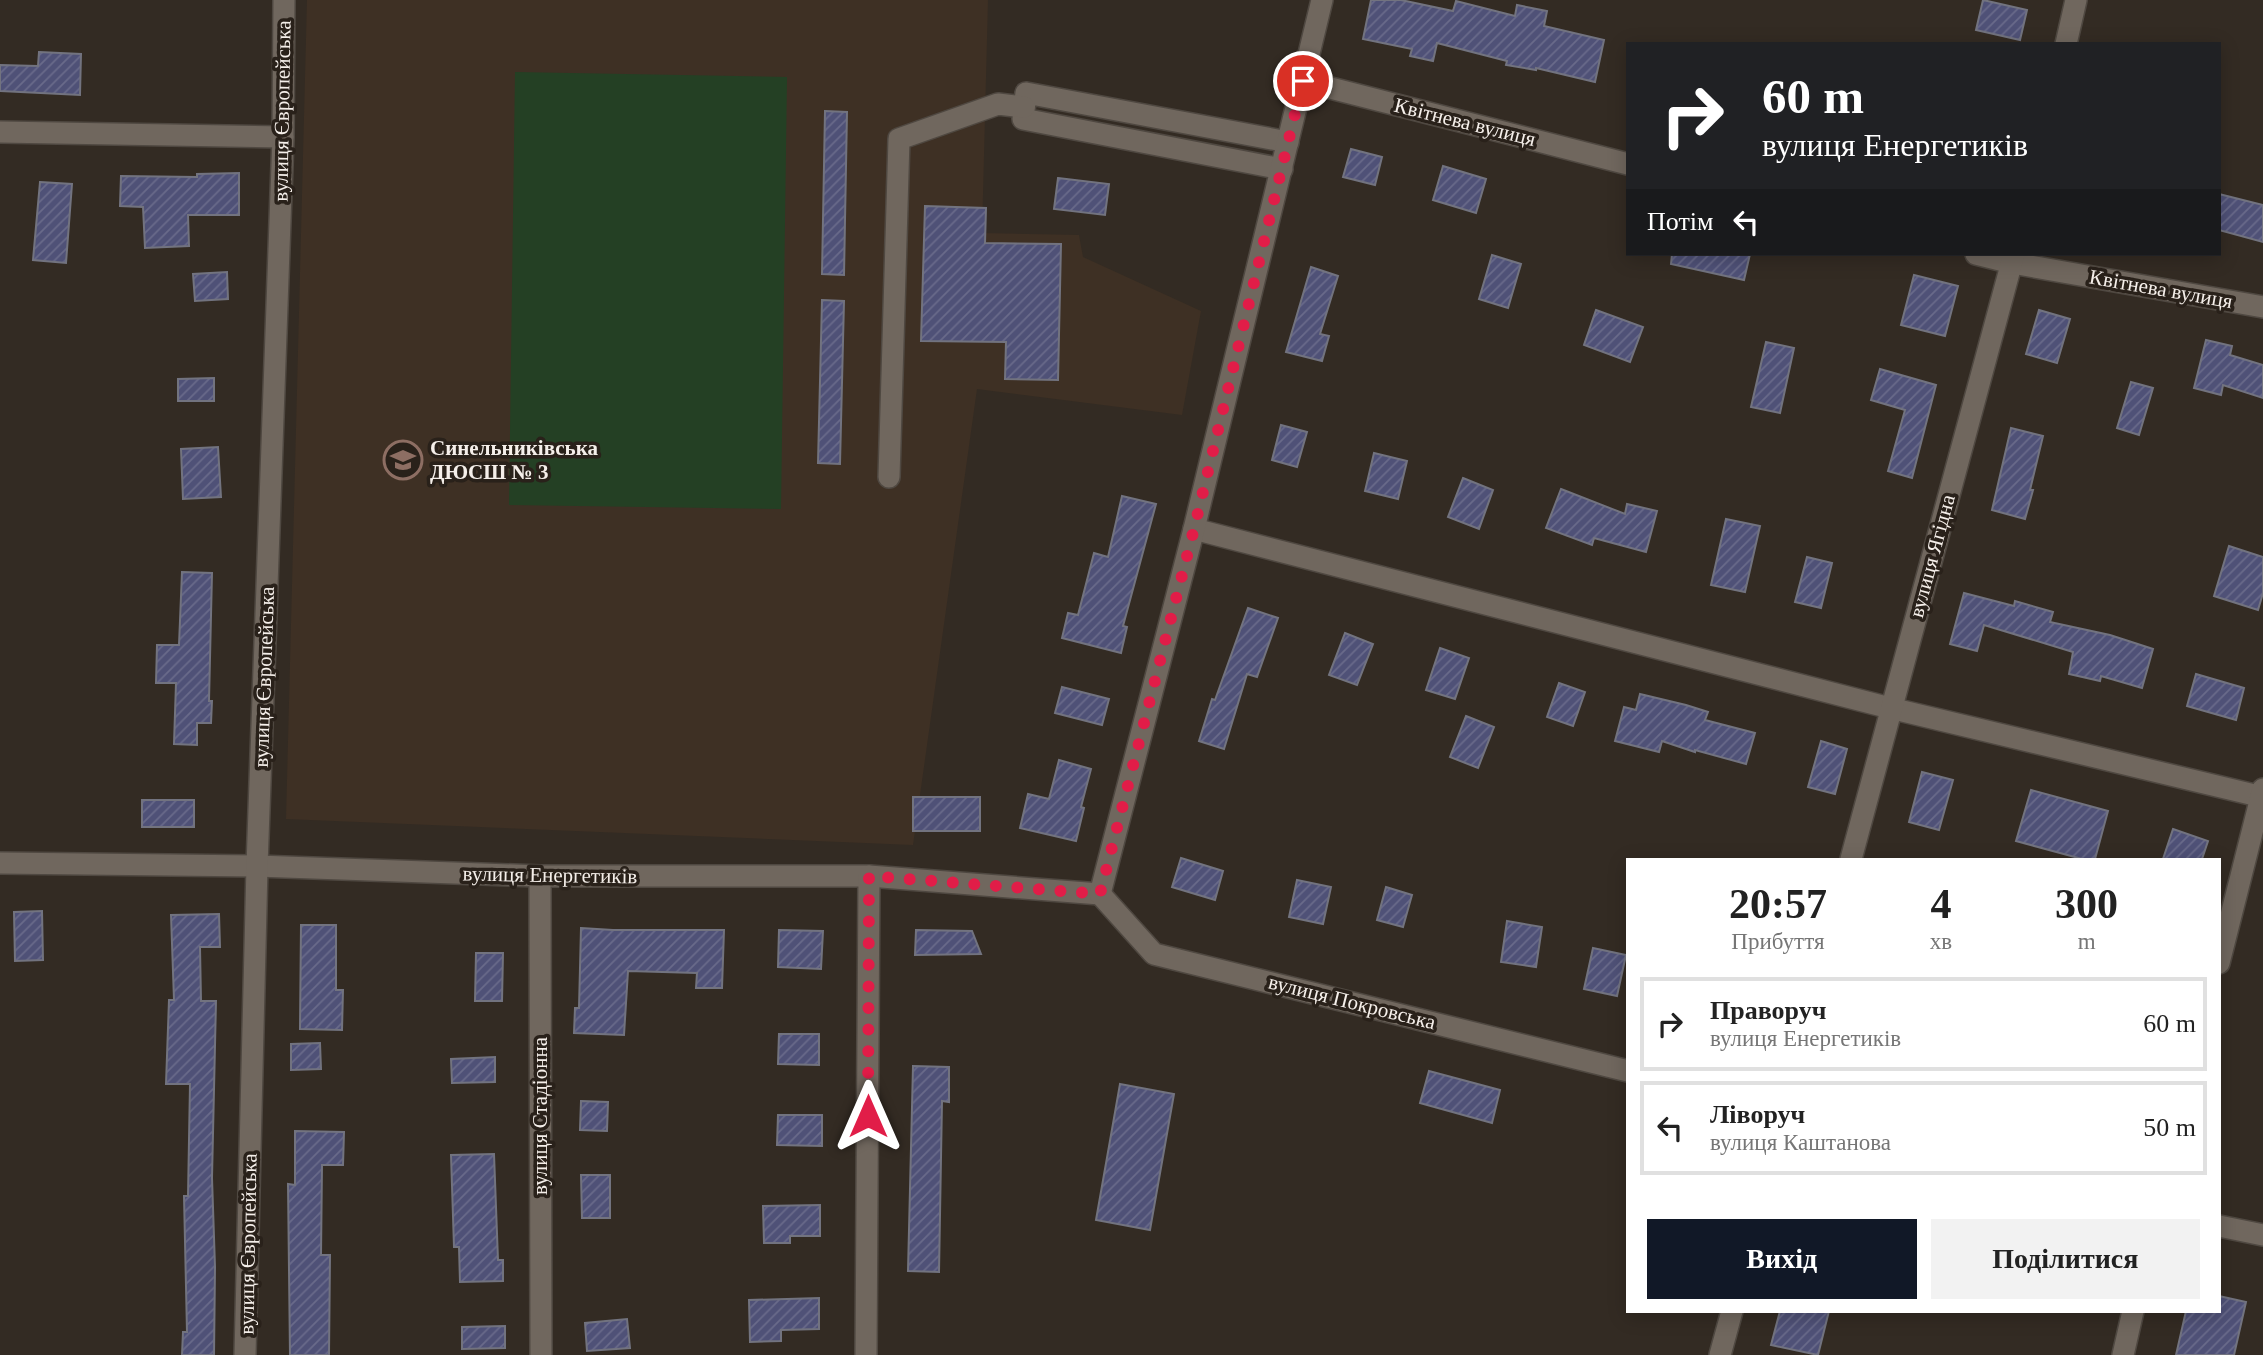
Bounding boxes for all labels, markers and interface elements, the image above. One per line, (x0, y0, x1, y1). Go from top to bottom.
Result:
street label: вулиця Європейська (268, 19, 296, 202)
pin (1273, 51, 1333, 111)
icon: arrive (1284, 62, 1322, 100)
text: 60 m (1762, 69, 1864, 124)
icon: right (1647, 70, 1738, 161)
street label: Квітнева вулиця (1392, 93, 1539, 151)
text: вулиця Енергетиків (1762, 127, 2028, 163)
icon: left (1727, 203, 1765, 241)
text: Потім (1647, 207, 1713, 236)
street label: Квітнева вулиця (2087, 265, 2235, 313)
place label: Синельниківська ДЮСШ № 3 (430, 436, 599, 484)
school or university icon: Синельниківська ДЮСШ № 3 (382, 439, 424, 481)
street label: вулиця Ягідна (1904, 491, 1960, 620)
street label: вулиця Європейська (249, 585, 279, 768)
street label: вулиця Енергетиків (463, 861, 638, 889)
text: 20:57 (1729, 881, 1827, 927)
text: 4 (1931, 881, 1952, 927)
text: 300 (2055, 881, 2118, 927)
text: Прибуття (1731, 929, 1824, 954)
text: хв (1930, 929, 1952, 954)
text: m (2078, 929, 2096, 954)
street label: вулиця Покровська (1266, 970, 1439, 1035)
text: Праворуч (1710, 996, 1826, 1025)
icon: right (1651, 1005, 1689, 1043)
text: 60 m (2143, 1009, 2196, 1038)
text: вулиця Енергетиків (1710, 1026, 1901, 1051)
street label: вулиця Стадіонна (528, 1036, 552, 1195)
position arrow (831, 1079, 905, 1153)
text: Ліворуч (1710, 1100, 1805, 1129)
icon: left (1651, 1109, 1689, 1147)
text: 50 m (2143, 1113, 2196, 1142)
text: вулиця Каштанова (1710, 1130, 1891, 1155)
street label: вулиця Європейська (234, 1152, 262, 1335)
button: Вихід (1647, 1219, 1917, 1299)
button: Поділитися (1931, 1219, 2200, 1299)

